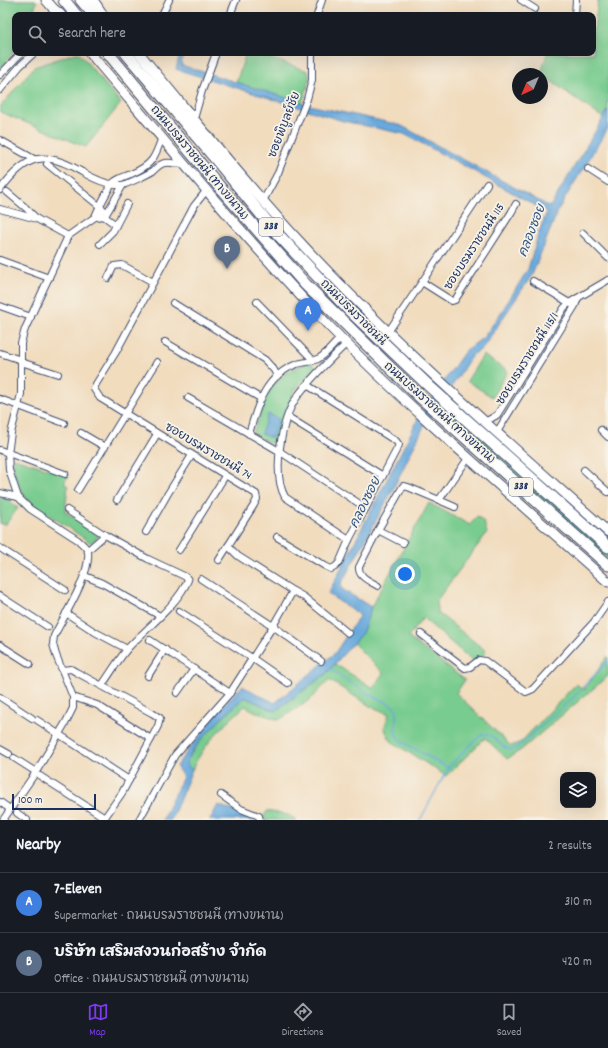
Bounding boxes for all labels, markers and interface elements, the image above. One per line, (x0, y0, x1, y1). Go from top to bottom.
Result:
search box (12, 12, 596, 56)
icon: search (26, 23, 48, 45)
text: Search here (58, 23, 126, 45)
north arrow (512, 68, 548, 104)
street label: ซอยพิบูลย์ชัย (264, 89, 305, 161)
street label: ถนนบรมราชชนนี (ทางขนาน) (146, 102, 252, 224)
street label: ซอยบรมราชชนนี 115 (441, 200, 509, 294)
water label: คลองซอย (514, 201, 552, 260)
road number: 338 (259, 218, 283, 236)
pin: B (214, 236, 240, 269)
street label: ถนนบรมราชชนนี (316, 276, 390, 350)
pin: A (295, 298, 321, 331)
street label: ซอยบรมราชชนนี 115/1 (493, 309, 563, 409)
street label: ถนนบรมราชชนนี (ทางขนาน) (380, 358, 498, 468)
street label: ซอยบรมราชชนนี 74 (161, 419, 255, 485)
water label: คลองซอย (345, 473, 387, 532)
road number: 338 (509, 478, 533, 496)
your location (395, 564, 415, 584)
map controls (560, 772, 596, 808)
button: layers (560, 772, 596, 808)
scale bar (12, 792, 96, 811)
text: 100 m (18, 793, 42, 809)
text: Nearby (16, 834, 60, 858)
text: 2 results (548, 837, 592, 856)
text: 7-Eleven (54, 879, 102, 901)
text: A (25, 893, 33, 912)
text: 310 m (564, 893, 592, 912)
text: Supermarket · ถนนบรมราชชนนี (ทางขนาน) (54, 907, 283, 926)
text: บริษัท เสริมสงวนก่อสร้าง จำกัด (54, 942, 267, 964)
text: B (26, 953, 32, 972)
text: 420 m (562, 953, 592, 972)
text: Office · ถนนบรมราชชนนี (ทางขนาน) (54, 970, 249, 989)
tab: Map (87, 1001, 109, 1041)
tab: Directions (282, 1001, 324, 1041)
tab: Saved (497, 1001, 521, 1041)

